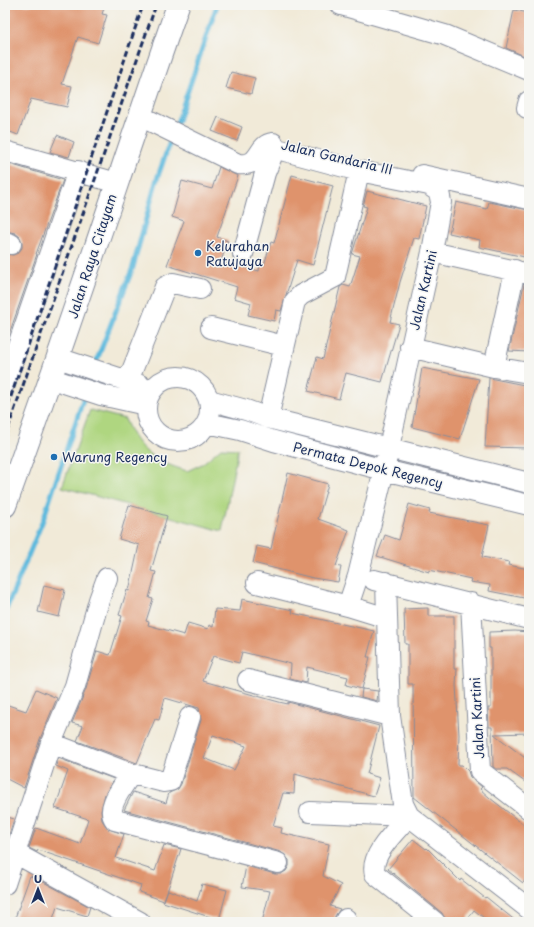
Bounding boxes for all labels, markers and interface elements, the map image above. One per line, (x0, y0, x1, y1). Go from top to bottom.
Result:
street label: Jalan Gandaria III (280, 134, 395, 179)
street label: Jalan Raya Citayam (62, 191, 121, 321)
place label: Kelurahan Ratujaya (206, 236, 269, 270)
marker: Kelurahan Ratujaya (193, 248, 203, 258)
street label: Jalan Kartini (404, 248, 441, 332)
street label: Permata Depok Regency (291, 437, 445, 492)
place label: Warung Regency (62, 447, 167, 466)
marker: Warung Regency (49, 452, 59, 462)
street label: Jalan Kartini (465, 677, 488, 759)
north arrow (18, 869, 58, 909)
text: U (34, 870, 42, 887)

